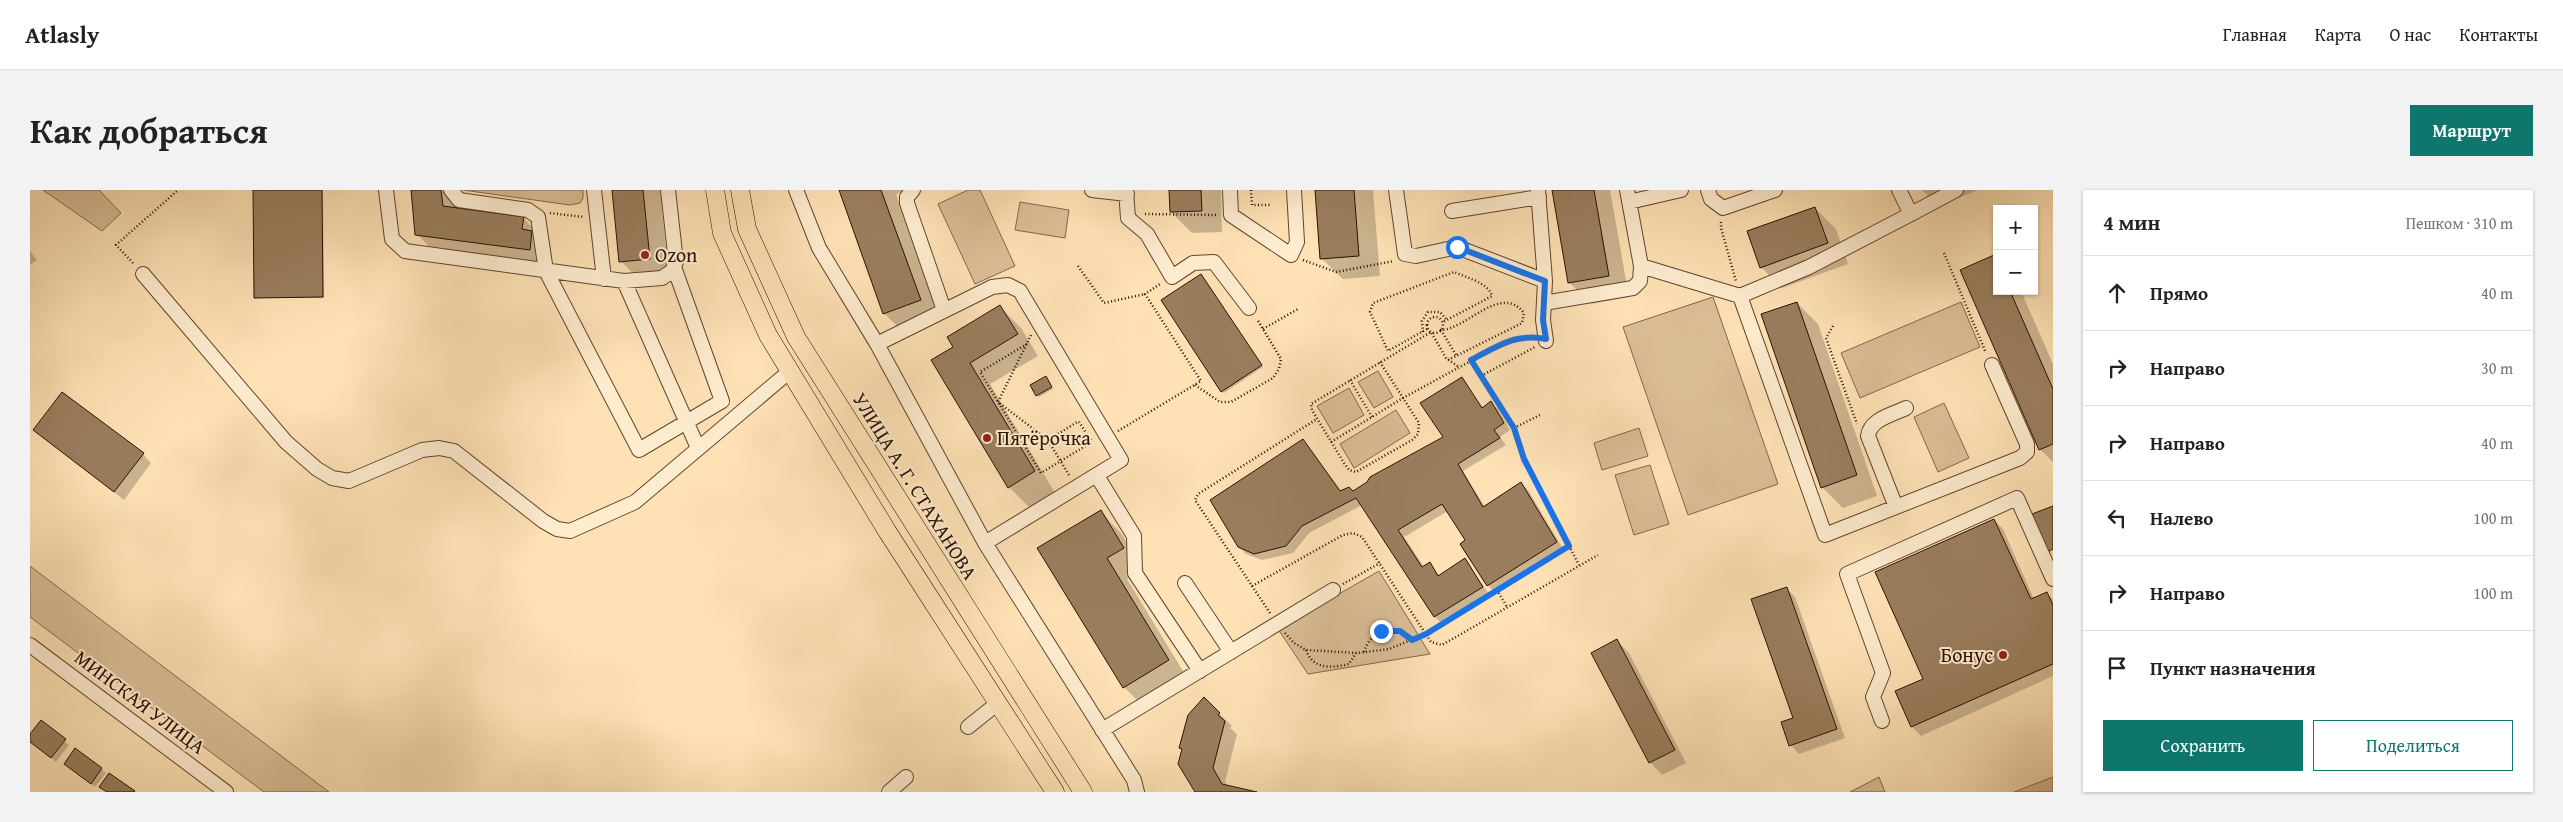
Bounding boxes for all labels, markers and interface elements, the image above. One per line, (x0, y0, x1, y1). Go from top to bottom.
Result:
text: Atlasly (25, 17, 99, 52)
text: Главная (2223, 21, 2287, 48)
text: Карта (2315, 21, 2361, 48)
text: О нас (2389, 21, 2431, 48)
text: Контакты (2459, 21, 2538, 48)
text: Как добраться (30, 105, 268, 156)
button: Маршрут (2410, 105, 2533, 156)
map controls (1993, 205, 2038, 295)
button: + (1993, 205, 2038, 250)
text: 4 мин (2103, 207, 2160, 238)
text: Пешком · 310 m (2406, 211, 2513, 235)
route start (1446, 236, 1469, 259)
place label: Ozon (655, 240, 697, 269)
marker: Ozon (639, 249, 651, 261)
button: − (1993, 250, 2038, 295)
icon: ahead (2103, 279, 2131, 307)
text: Прямо (2150, 279, 2208, 307)
text: 40 m (2481, 281, 2513, 305)
icon: right (2103, 354, 2131, 382)
text: Направо (2150, 354, 2225, 382)
text: 30 m (2481, 356, 2513, 380)
street label: УЛИЦА А. Г. СТАХАНОВА (846, 387, 985, 585)
place label: Пятёрочка (997, 423, 1091, 452)
icon: right (2103, 429, 2131, 457)
text: Направо (2150, 429, 2225, 457)
text: 40 m (2481, 431, 2513, 455)
marker: Пятёрочка (981, 432, 993, 444)
icon: left (2103, 504, 2131, 532)
text: Налево (2150, 504, 2213, 532)
text: 100 m (2473, 506, 2513, 530)
icon: right (2103, 579, 2131, 607)
text: Направо (2150, 579, 2225, 607)
text: 100 m (2473, 581, 2513, 605)
route end (1370, 620, 1393, 643)
place label: Бонус (1941, 640, 1993, 669)
street label: МИНСКАЯ УЛИЦА (69, 643, 212, 761)
marker: Бонус (1997, 649, 2009, 661)
icon: arrive (2103, 654, 2131, 682)
text: Пункт назначения (2150, 654, 2316, 682)
button: Сохранить (2103, 720, 2303, 771)
button: Поделиться (2313, 720, 2513, 771)

